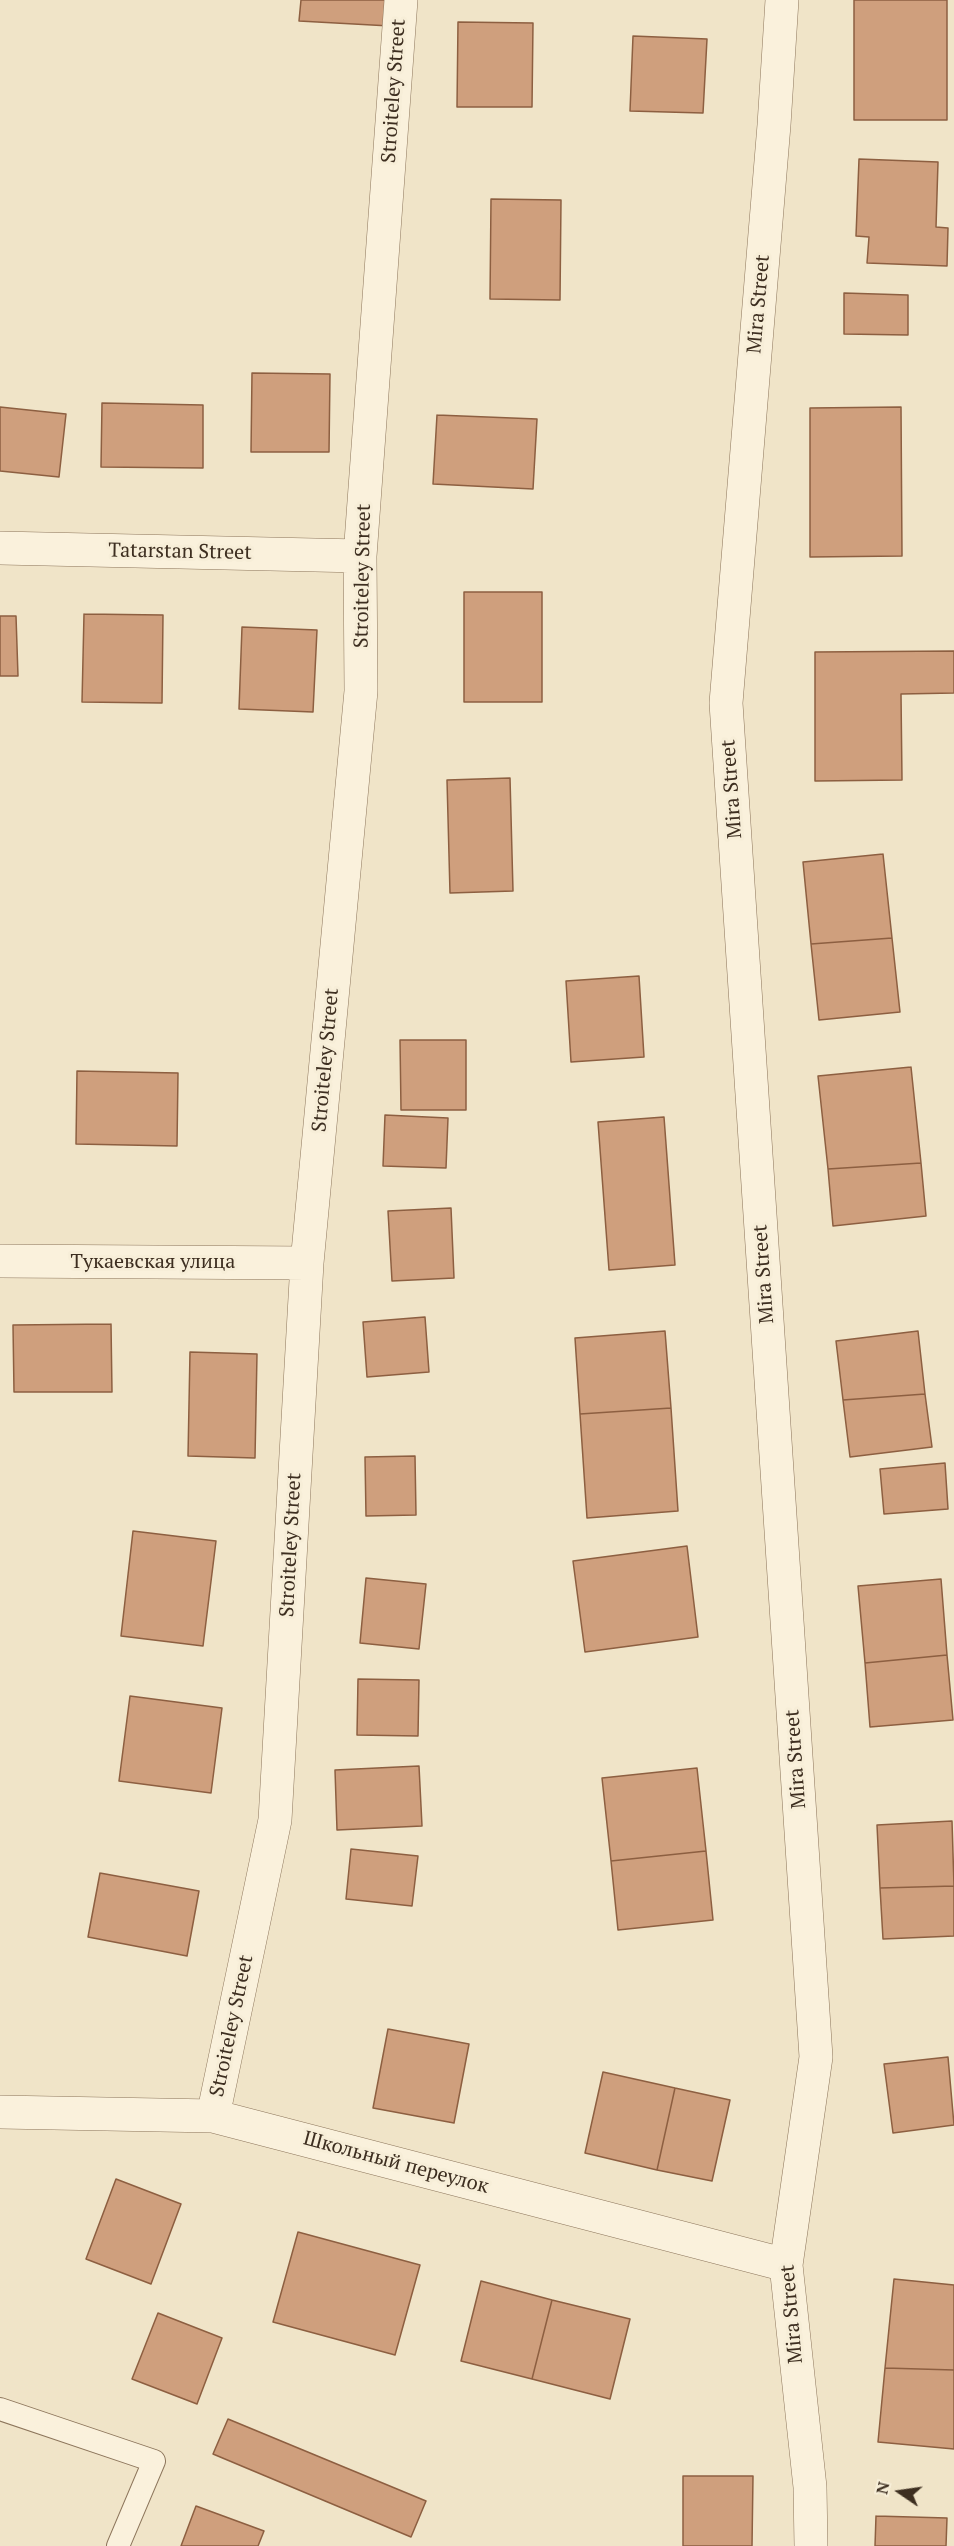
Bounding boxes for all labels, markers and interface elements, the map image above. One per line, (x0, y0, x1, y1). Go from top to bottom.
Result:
street label: Stroiteley Street (377, 18, 411, 164)
street label: Mira Street (743, 253, 775, 355)
street label: Stroiteley Street (350, 504, 376, 648)
street label: Tatarstan Street (108, 539, 252, 565)
street label: Mira Street (717, 739, 747, 839)
street label: Stroiteley Street (308, 987, 344, 1133)
street label: Mira Street (749, 1224, 779, 1324)
street label: Тукаевская улица (71, 1250, 235, 1274)
street label: Stroiteley Street (275, 1472, 307, 1618)
street label: Mira Street (781, 1709, 811, 1809)
street label: Stroiteley Street (205, 1953, 259, 2099)
street label: Школьный переулок (301, 2127, 491, 2199)
street label: Mira Street (776, 2263, 808, 2365)
north arrow (870, 2462, 930, 2522)
text: N (870, 2480, 895, 2496)

